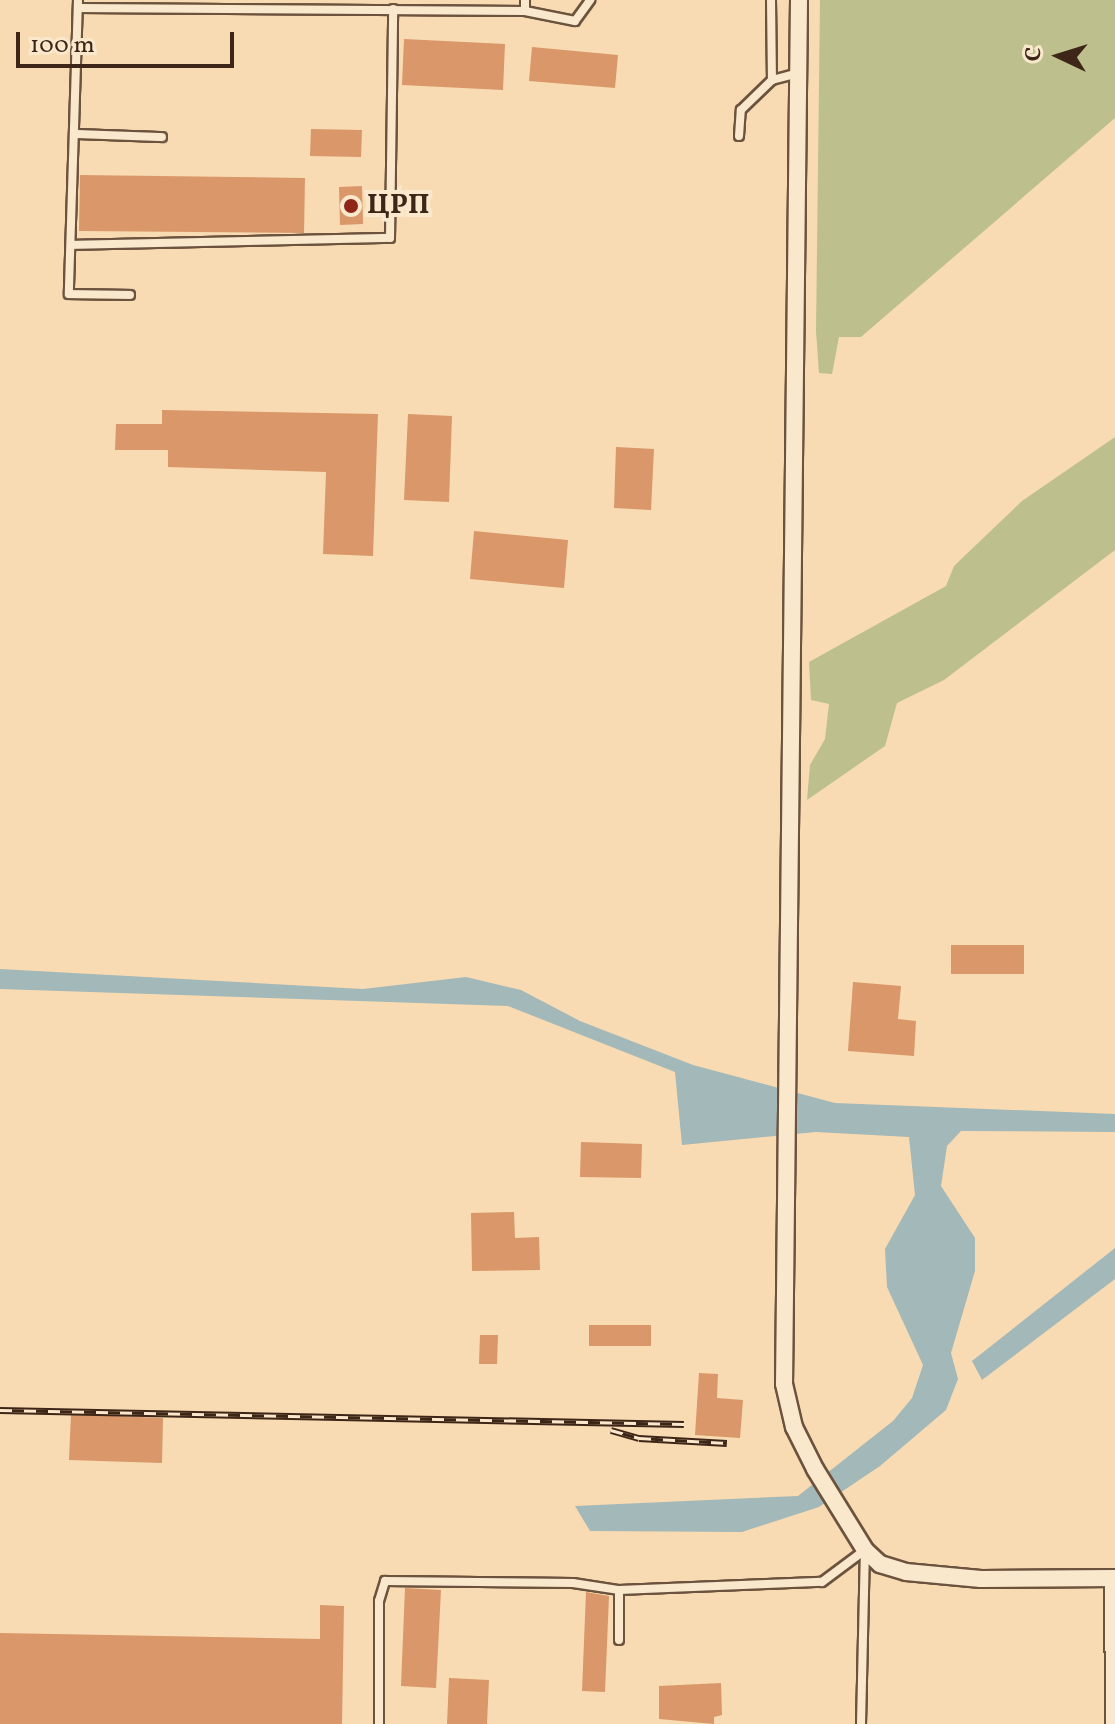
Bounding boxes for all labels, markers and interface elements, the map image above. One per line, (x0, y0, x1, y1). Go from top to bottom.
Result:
scale bar (20, 16, 238, 66)
north arrow (1019, 16, 1099, 96)
text: 100 m (30, 29, 95, 63)
text: С (1019, 46, 1051, 62)
place label: ЦРП (367, 189, 429, 223)
marker: ЦРП (342, 197, 360, 215)

